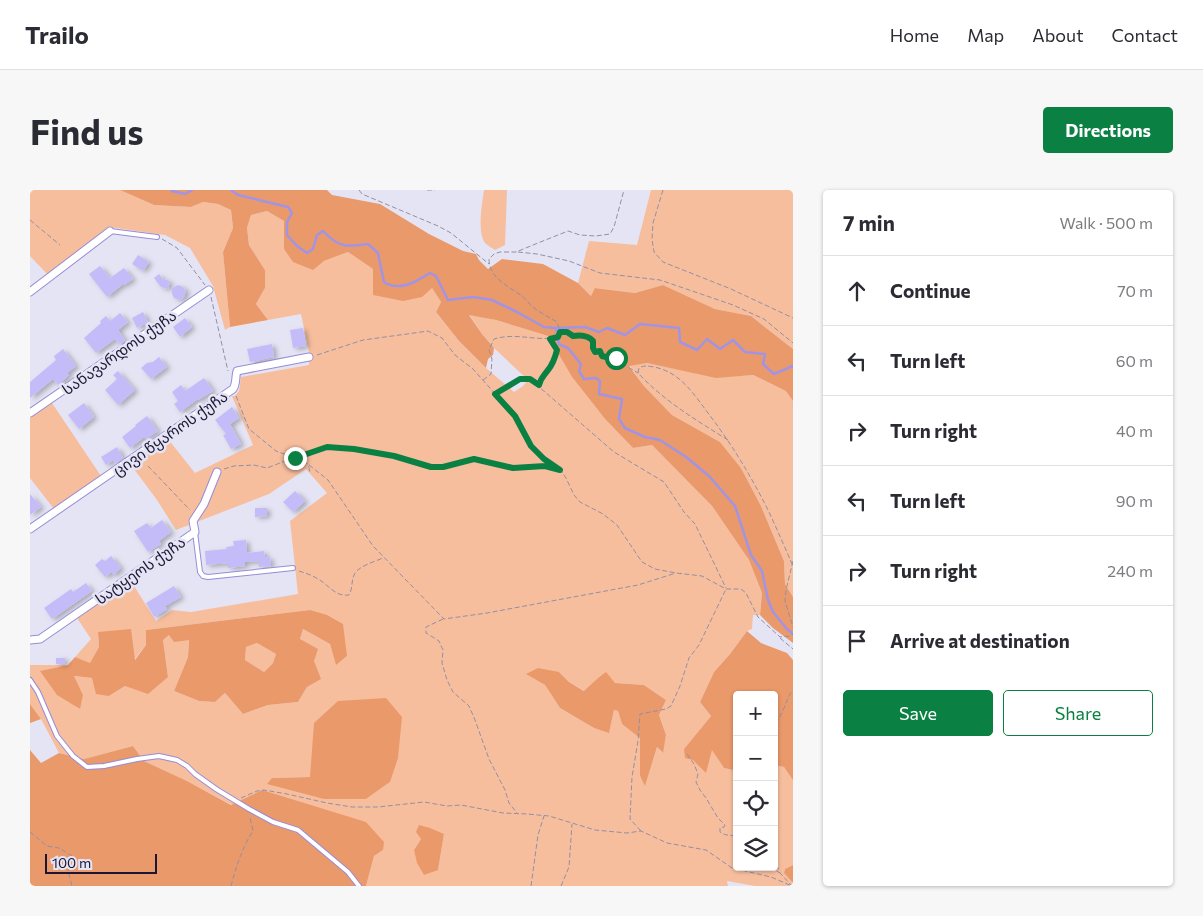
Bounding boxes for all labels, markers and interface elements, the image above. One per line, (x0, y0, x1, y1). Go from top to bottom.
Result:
text: Trailo (25, 20, 89, 49)
text: Home (890, 24, 939, 46)
text: Map (967, 24, 1004, 46)
text: About (1032, 24, 1084, 46)
text: Contact (1112, 24, 1178, 46)
button: Directions (1043, 107, 1173, 153)
text: Find us (30, 109, 144, 152)
text: 7 min (843, 210, 895, 235)
text: Walk · 500 m (1059, 213, 1153, 232)
icon: ahead (843, 277, 871, 305)
text: Continue (890, 279, 970, 302)
text: 70 m (1117, 281, 1153, 300)
street label: სანავარდოს ქუჩა (58, 306, 180, 399)
route start (605, 347, 628, 370)
icon: left (843, 347, 871, 375)
text: Turn left (890, 349, 965, 372)
text: 60 m (1116, 351, 1153, 370)
street label: ცივი წყაროს ქუჩა (109, 387, 231, 480)
icon: right (843, 417, 871, 445)
text: Turn right (890, 419, 977, 442)
text: 40 m (1116, 421, 1153, 440)
route end (284, 447, 307, 470)
icon: left (843, 487, 871, 515)
text: Turn left (890, 489, 965, 512)
text: 90 m (1116, 491, 1153, 510)
street label: სატყეოს ქუჩა (92, 532, 189, 608)
icon: right (843, 557, 871, 585)
text: Turn right (890, 559, 977, 582)
text: 240 m (1107, 561, 1153, 580)
icon: arrive (843, 627, 871, 655)
text: Arrive at destination (890, 629, 1070, 652)
button: Save (843, 690, 993, 736)
button: Share (1003, 690, 1153, 736)
map controls (733, 691, 778, 871)
button: + (733, 691, 778, 736)
button: − (733, 736, 778, 781)
button: locate (733, 781, 778, 826)
button: layers (733, 826, 778, 871)
scale bar (45, 851, 158, 874)
text: 100 m (52, 854, 91, 871)

